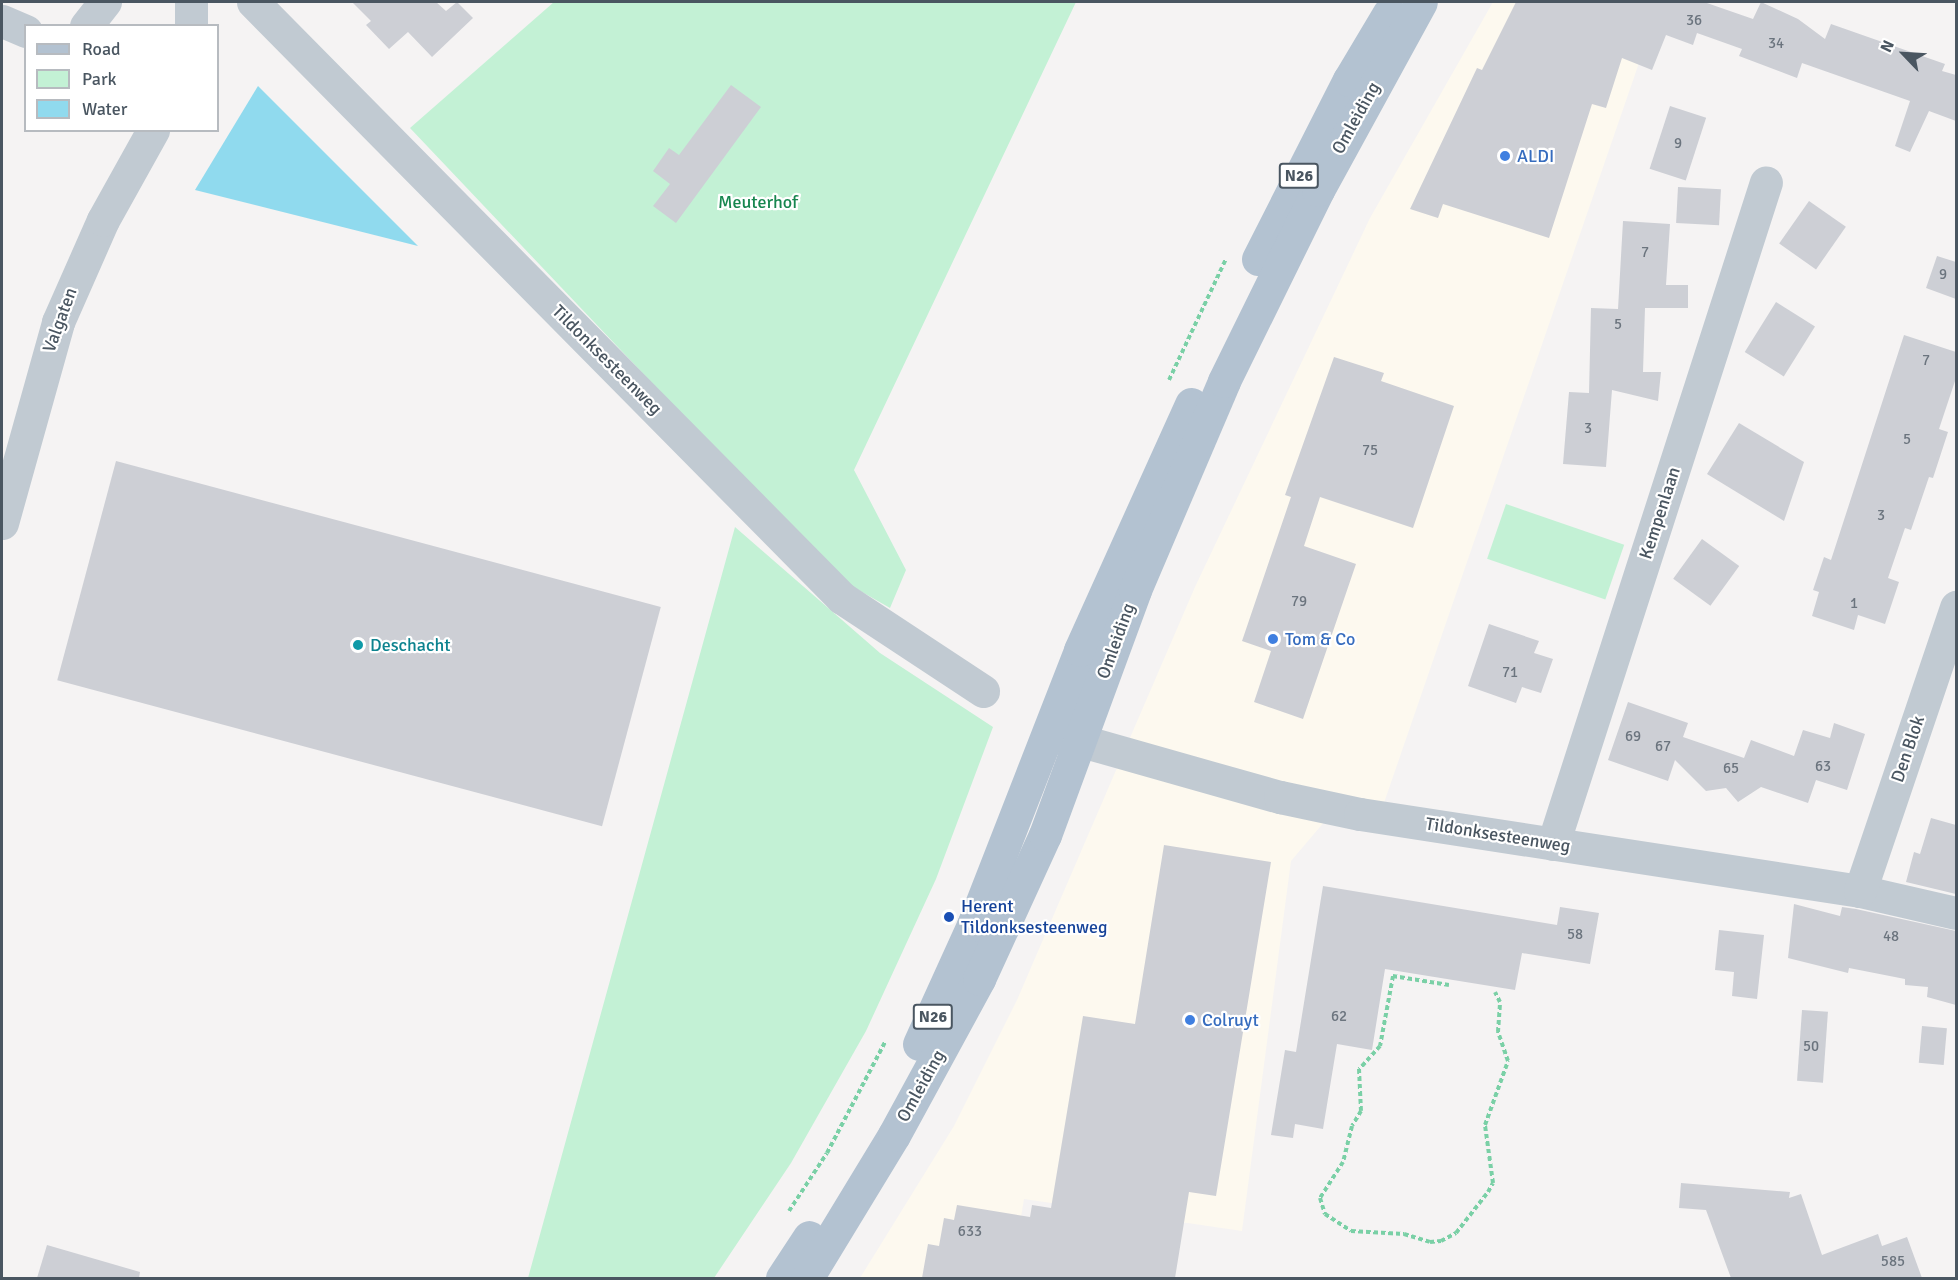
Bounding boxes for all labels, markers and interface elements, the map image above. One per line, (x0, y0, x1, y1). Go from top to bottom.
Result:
house number: 36 (1686, 12, 1702, 30)
legend (24, 24, 219, 132)
north arrow (1874, 24, 1934, 84)
house number: 34 (1768, 35, 1784, 53)
text: N (1876, 37, 1899, 56)
text: Road (82, 38, 121, 60)
text: Park (82, 68, 117, 90)
street label: Omleiding (1327, 78, 1385, 158)
text: Water (82, 98, 127, 120)
house number: 9 (1674, 135, 1682, 153)
place label: ALDI (1517, 145, 1554, 167)
marker: ALDI (1498, 149, 1512, 163)
road number: N26 (1278, 163, 1320, 189)
park label: Meuterhof (718, 191, 798, 213)
house number: 7 (1641, 244, 1649, 262)
house number: 9 (1939, 266, 1947, 284)
street label: Valgaten (38, 285, 82, 355)
street label: Tildonksesteenweg (548, 301, 666, 419)
house number: 5 (1614, 316, 1622, 334)
house number: 7 (1922, 352, 1930, 370)
house number: 3 (1584, 420, 1592, 438)
house number: 5 (1903, 431, 1911, 449)
house number: 75 (1362, 442, 1378, 460)
street label: Kempenlaan (1635, 464, 1685, 562)
house number: 3 (1877, 507, 1885, 525)
house number: 79 (1291, 593, 1307, 611)
house number: 1 (1850, 595, 1858, 613)
street label: Omleiding (1092, 600, 1140, 682)
place label: Tom & Co (1285, 628, 1355, 650)
marker: Tom & Co (1266, 632, 1280, 646)
place label: Deschacht (370, 634, 450, 656)
marker: Deschacht (351, 638, 365, 652)
house number: 71 (1502, 664, 1518, 682)
street label: Den Blok (1887, 713, 1929, 785)
house number: 69 (1625, 728, 1641, 746)
house number: 67 (1655, 738, 1671, 756)
house number: 63 (1815, 758, 1831, 776)
house number: 65 (1723, 760, 1739, 778)
street label: Tildonksesteenweg (1424, 813, 1572, 857)
place label: Herent Tildonksesteenweg (961, 896, 1107, 938)
marker: Herent Tildonksesteenweg (942, 910, 956, 924)
house number: 58 (1567, 926, 1583, 944)
house number: 48 (1883, 928, 1899, 946)
road number: N26 (912, 1004, 954, 1030)
house number: 62 (1331, 1008, 1347, 1026)
place label: Colruyt (1202, 1009, 1259, 1031)
marker: Colruyt (1183, 1013, 1197, 1027)
house number: 50 (1803, 1038, 1819, 1056)
street label: Omleiding (892, 1046, 950, 1126)
house number: 633 (958, 1223, 982, 1241)
house number: 585 (1881, 1253, 1905, 1271)

